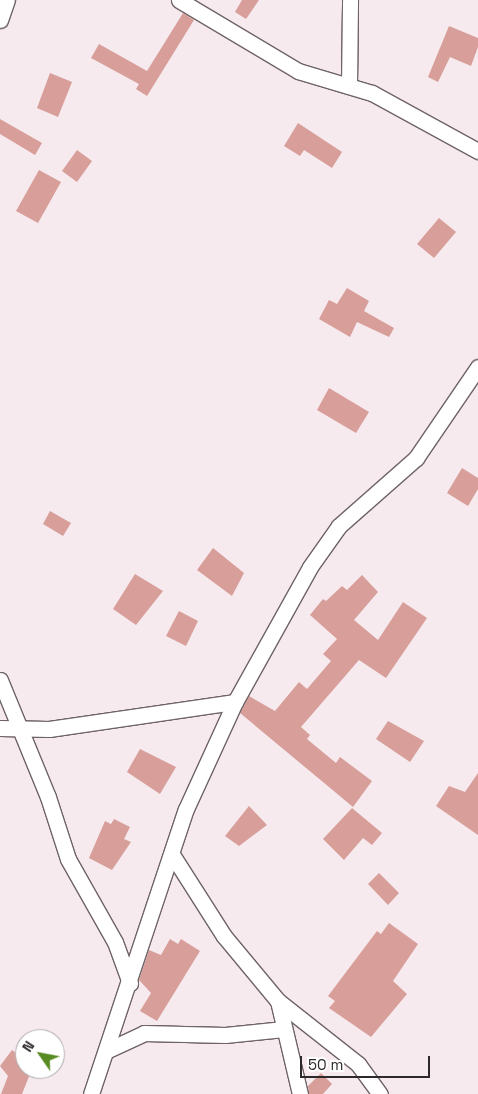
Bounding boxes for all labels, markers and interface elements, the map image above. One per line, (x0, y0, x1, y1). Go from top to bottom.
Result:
north arrow (15, 1029, 65, 1079)
text: N (18, 1038, 38, 1055)
scale bar (303, 1046, 433, 1078)
text: 50 m (308, 1055, 343, 1074)

